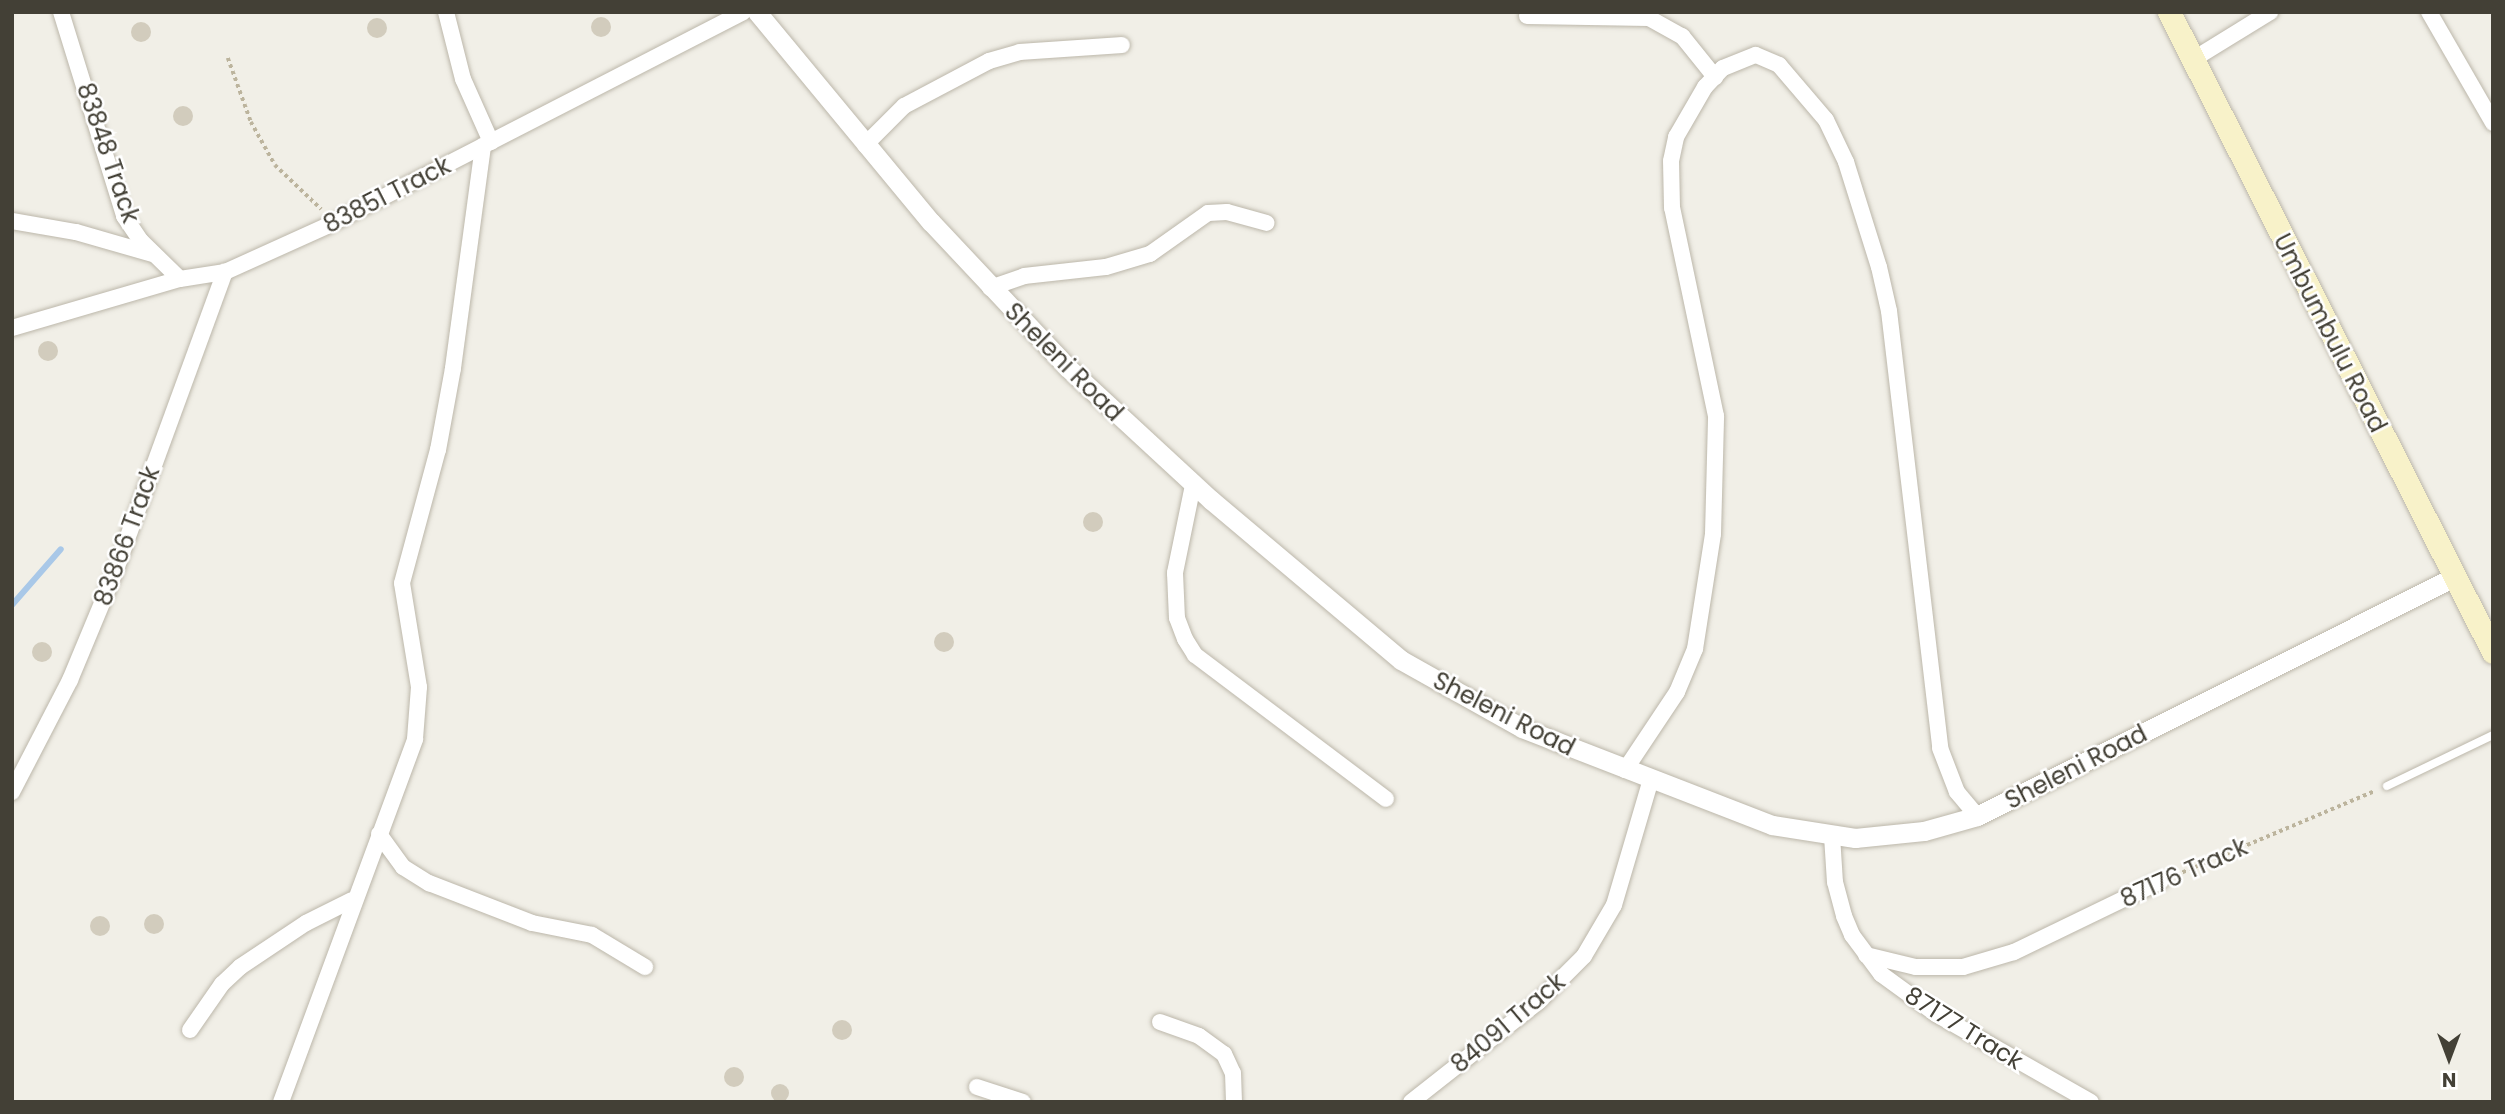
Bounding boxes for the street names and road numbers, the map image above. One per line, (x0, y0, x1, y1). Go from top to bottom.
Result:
street label: 83848 Track (71, 79, 145, 227)
street label: 83851 Track (319, 151, 455, 239)
street label: Umbumbulu Road (2267, 229, 2393, 437)
street label: Sheleni Road (999, 297, 1129, 427)
street label: 83866 Track (88, 462, 166, 610)
street label: Sheleni Road (1428, 666, 1580, 762)
street label: Sheleni Road (2000, 719, 2152, 815)
street label: 87176 Track (2116, 832, 2252, 914)
street label: 84091 Track (1445, 967, 1571, 1079)
street label: 87177 Track (1900, 980, 2028, 1076)

